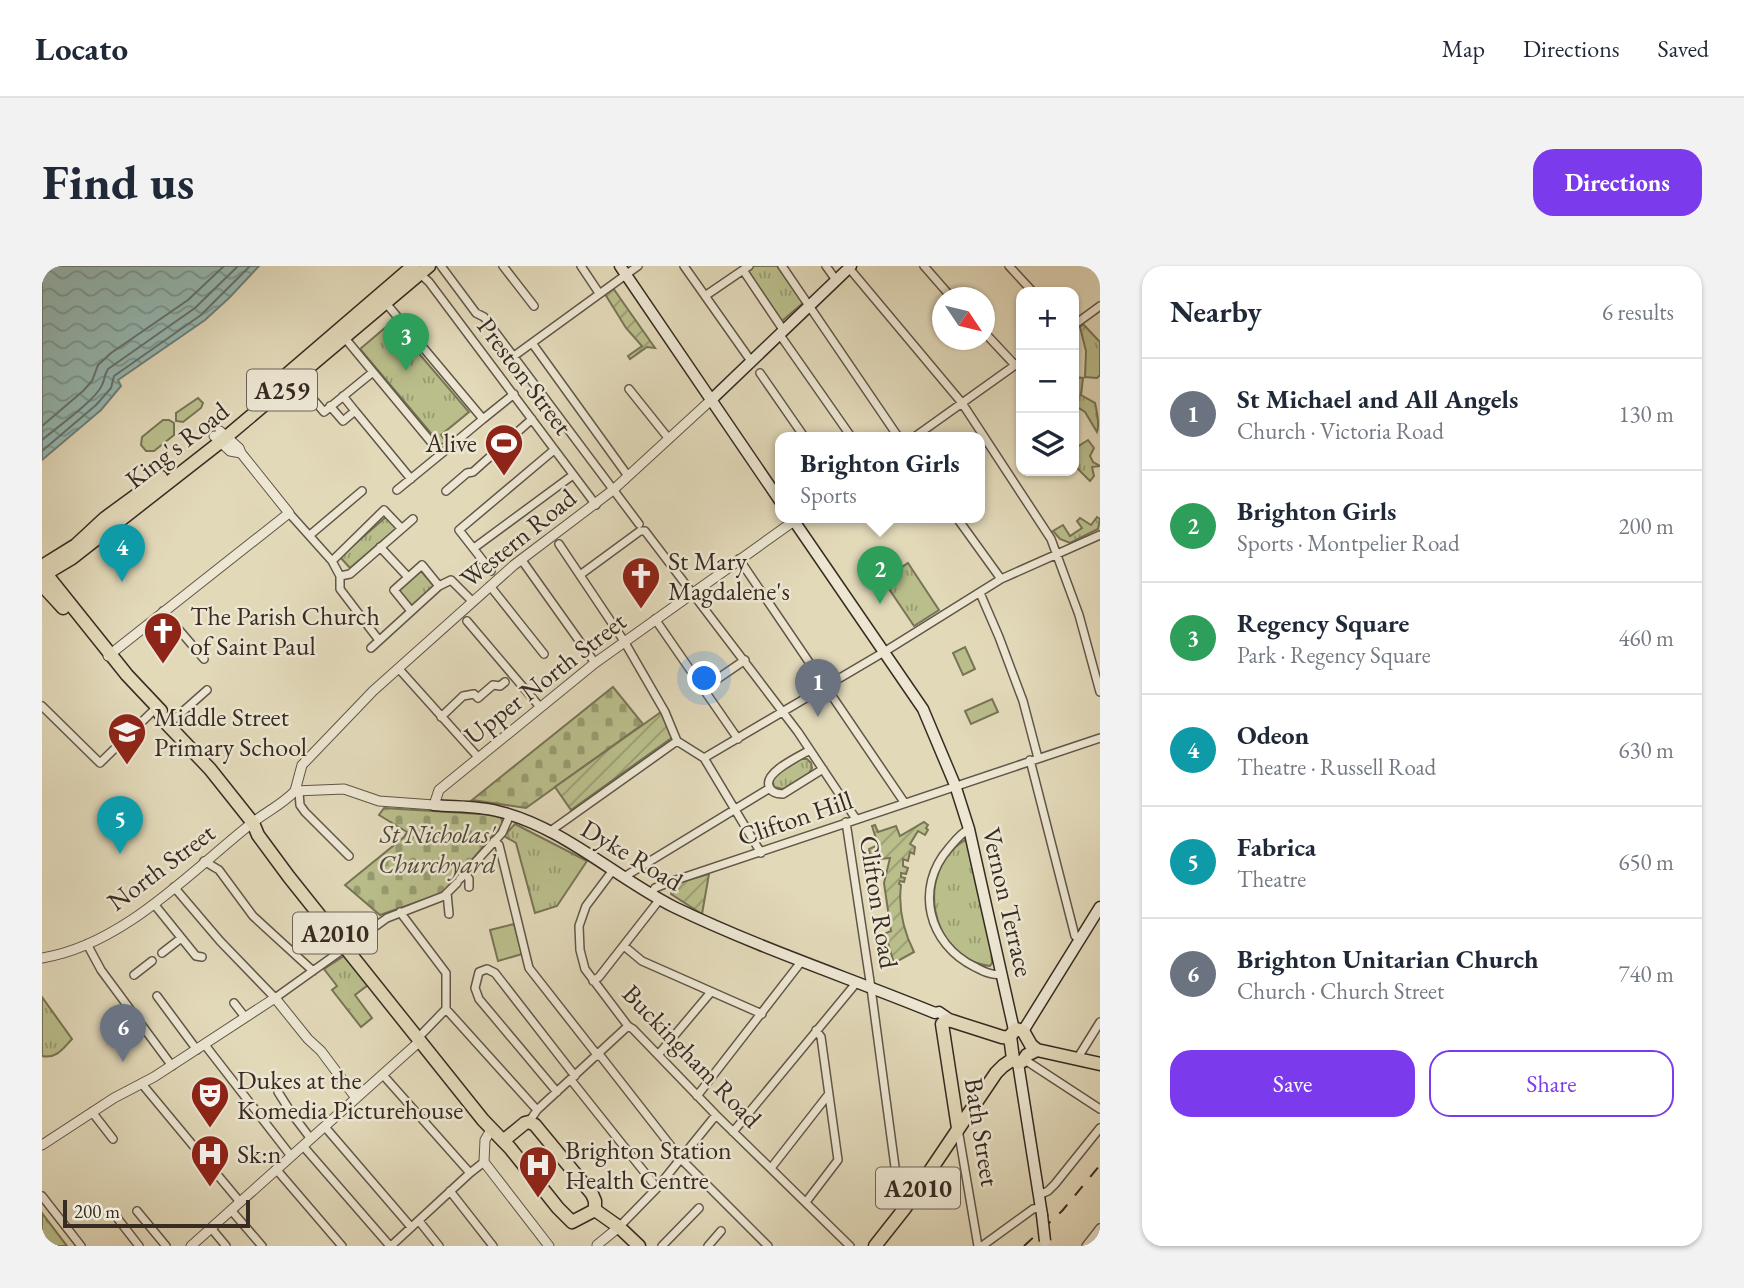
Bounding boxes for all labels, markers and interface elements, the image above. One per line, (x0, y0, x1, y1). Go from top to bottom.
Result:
text: Locato (35, 27, 128, 70)
text: Map (1442, 33, 1485, 64)
text: Directions (1523, 33, 1620, 64)
text: Saved (1658, 33, 1709, 64)
button: Directions (1533, 149, 1702, 216)
text: Find us (42, 150, 194, 214)
north arrow (932, 287, 995, 350)
map controls (1016, 287, 1079, 476)
button: + (1016, 287, 1079, 350)
text: Nearby (1170, 292, 1262, 331)
text: 6 results (1602, 297, 1674, 327)
street label: Preston Street (470, 310, 580, 442)
pin: 3 (383, 313, 429, 371)
button: − (1016, 350, 1079, 413)
road number: A259 (247, 370, 317, 410)
text: St Michael and All Angels (1237, 382, 1518, 416)
street label: King's Road (118, 393, 236, 496)
text: 1 (1187, 399, 1199, 429)
text: 130 m (1618, 399, 1674, 429)
button: layers (1016, 413, 1079, 476)
text: Church · Victoria Road (1237, 416, 1444, 446)
sports icon: Alive (483, 422, 525, 477)
place label: Alive (425, 426, 477, 460)
popup (775, 432, 985, 523)
text: Brighton Girls (800, 446, 960, 480)
street label: Western Road (453, 480, 584, 595)
text: Sports (800, 480, 857, 510)
text: Brighton Girls (1237, 494, 1396, 528)
text: 2 (1187, 511, 1199, 541)
text: 200 m (1618, 511, 1674, 541)
pin: 4 (99, 524, 145, 582)
text: Sports · Montpelier Road (1237, 528, 1460, 558)
place label: St Mary Magdalene's (668, 544, 790, 608)
pin: 2 (857, 546, 903, 604)
church icon: St Mary Magdalene's (620, 555, 662, 610)
place label: The Parish Church of Saint Paul (190, 599, 380, 663)
street label: Upper North Street (457, 604, 633, 752)
text: Regency Square (1237, 606, 1409, 640)
church icon: The Parish Church of Saint Paul (142, 610, 184, 665)
text: 3 (1187, 623, 1199, 653)
text: 460 m (1618, 623, 1674, 653)
text: Park · Regency Square (1237, 640, 1431, 670)
pin: 1 (795, 659, 841, 717)
your location (687, 661, 721, 695)
place label: Middle Street Primary School (154, 700, 307, 764)
school or university icon: Middle Street Primary School (106, 711, 148, 766)
text: Odeon (1237, 718, 1309, 752)
text: 4 (1187, 735, 1199, 765)
text: 630 m (1618, 735, 1674, 765)
text: Theatre · Russell Road (1237, 752, 1436, 782)
street label: Clifton Hill (733, 783, 857, 853)
pin: 5 (97, 796, 143, 854)
street label: Dyke Road (575, 811, 690, 899)
street label: North Street (100, 815, 222, 919)
park label: St Nicholas' Churchyard (378, 817, 497, 881)
street label: Vernon Terrace (974, 824, 1042, 980)
text: Fabrica (1237, 830, 1316, 864)
street label: Clifton Road (852, 833, 906, 972)
text: 5 (1187, 847, 1199, 877)
text: 650 m (1618, 847, 1674, 877)
text: Theatre (1237, 864, 1306, 894)
road number: A2010 (293, 912, 377, 954)
text: Brighton Unitarian Church (1237, 942, 1539, 976)
text: 6 (1187, 959, 1199, 989)
text: 740 m (1618, 959, 1674, 989)
text: Church · Church Street (1237, 976, 1444, 1006)
street label: Buckingham Road (615, 977, 770, 1136)
pin: 6 (100, 1004, 146, 1062)
button: Save (1170, 1050, 1415, 1117)
button: Share (1429, 1050, 1674, 1117)
place label: Dukes at the Komedia Picturehouse (237, 1063, 463, 1127)
theatre icon: Dukes at the Komedia Picturehouse (189, 1074, 231, 1129)
street label: Bath Street (957, 1075, 1007, 1189)
hospital icon: Sk:n (189, 1133, 231, 1188)
place label: Brighton Station Health Centre (565, 1133, 732, 1197)
place label: Sk:n (237, 1137, 282, 1171)
hospital icon: Brighton Station Health Centre (517, 1144, 559, 1199)
road number: A2010 (876, 1168, 960, 1208)
scale bar (63, 1197, 250, 1229)
text: 200 m (74, 1199, 120, 1224)

